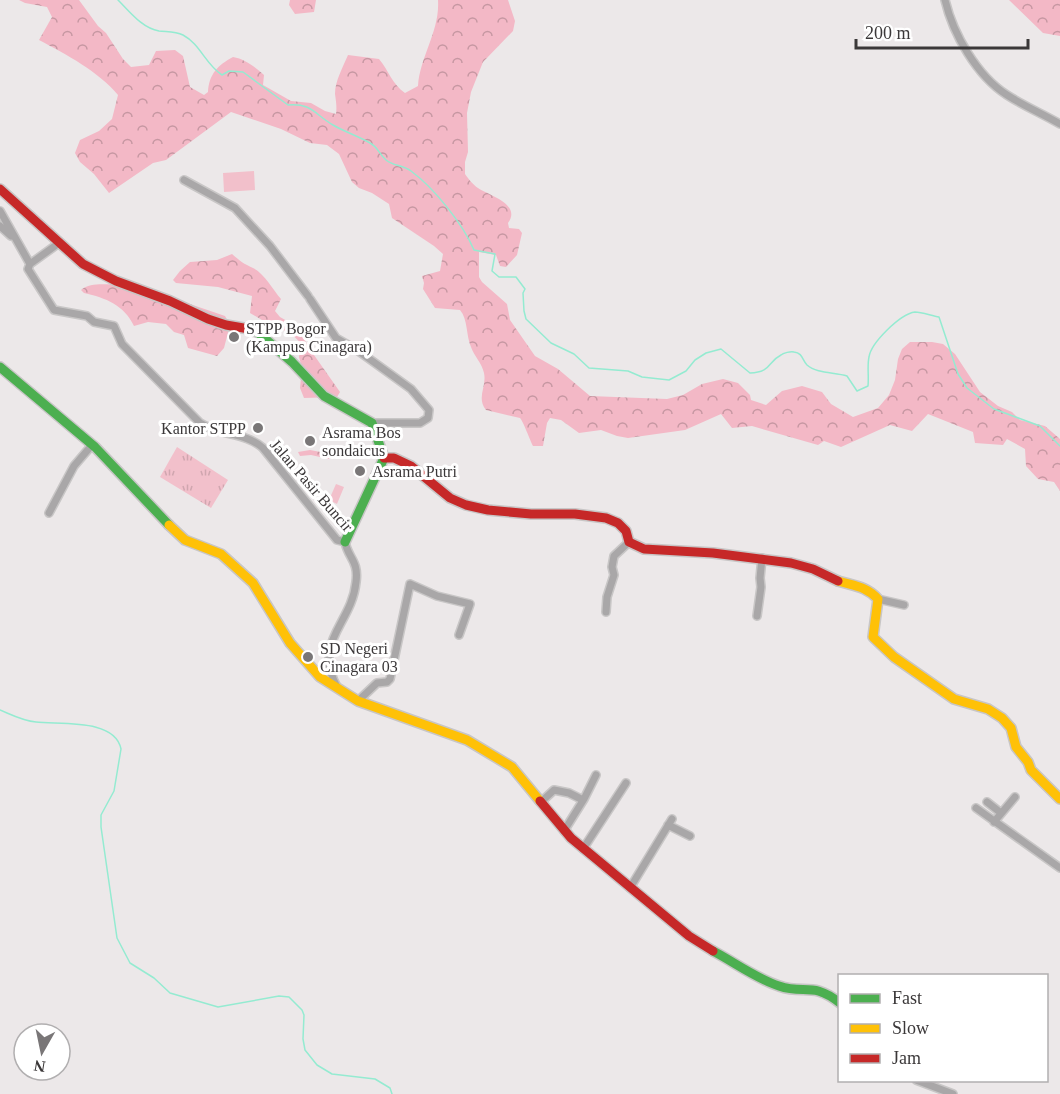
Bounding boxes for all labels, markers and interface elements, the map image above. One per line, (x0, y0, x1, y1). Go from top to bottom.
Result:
scale bar (856, 12, 1028, 50)
text: 200 m (865, 23, 911, 43)
place label: STPP Bogor (Kampus Cinagara) (246, 320, 372, 356)
marker: STPP Bogor (Kampus Cinagara) (227, 330, 241, 344)
place label: Kantor STPP (161, 420, 246, 437)
marker: Kantor STPP (251, 421, 265, 435)
place label: Asrama Bos sondaicus (322, 424, 401, 459)
marker: Asrama Bos sondaicus (303, 434, 317, 448)
street label: Jalan Pasir Buncir (267, 436, 357, 535)
place label: Asrama Putri (372, 463, 457, 480)
marker: Asrama Putri (353, 464, 367, 478)
place label: SD Negeri Cinagara 03 (320, 640, 398, 676)
marker: SD Negeri Cinagara 03 (301, 650, 315, 664)
legend (838, 974, 1048, 1082)
text: Fast (892, 988, 922, 1008)
text: Slow (892, 1018, 929, 1038)
north arrow (12, 1022, 72, 1082)
text: Jam (892, 1048, 921, 1068)
text: N (32, 1057, 47, 1076)

